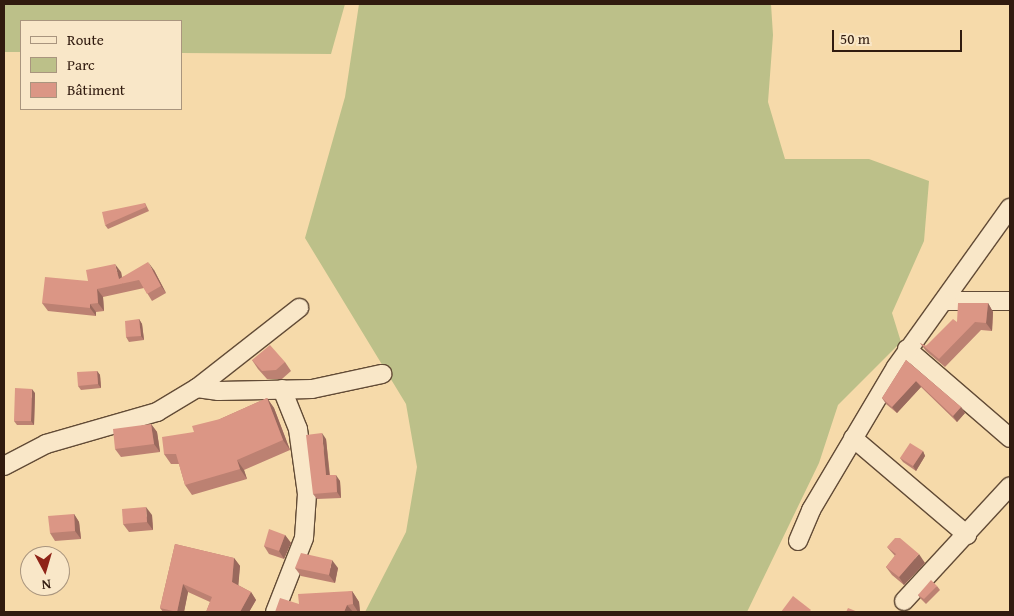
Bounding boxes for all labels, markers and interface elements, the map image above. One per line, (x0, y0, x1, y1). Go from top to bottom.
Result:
legend (20, 20, 182, 110)
scale bar (834, 20, 964, 52)
text: 50 m (840, 28, 870, 49)
text: Route (67, 29, 104, 50)
text: Parc (67, 54, 95, 75)
text: Bâtiment (67, 79, 125, 100)
north arrow (20, 546, 70, 596)
text: N (41, 574, 52, 595)

